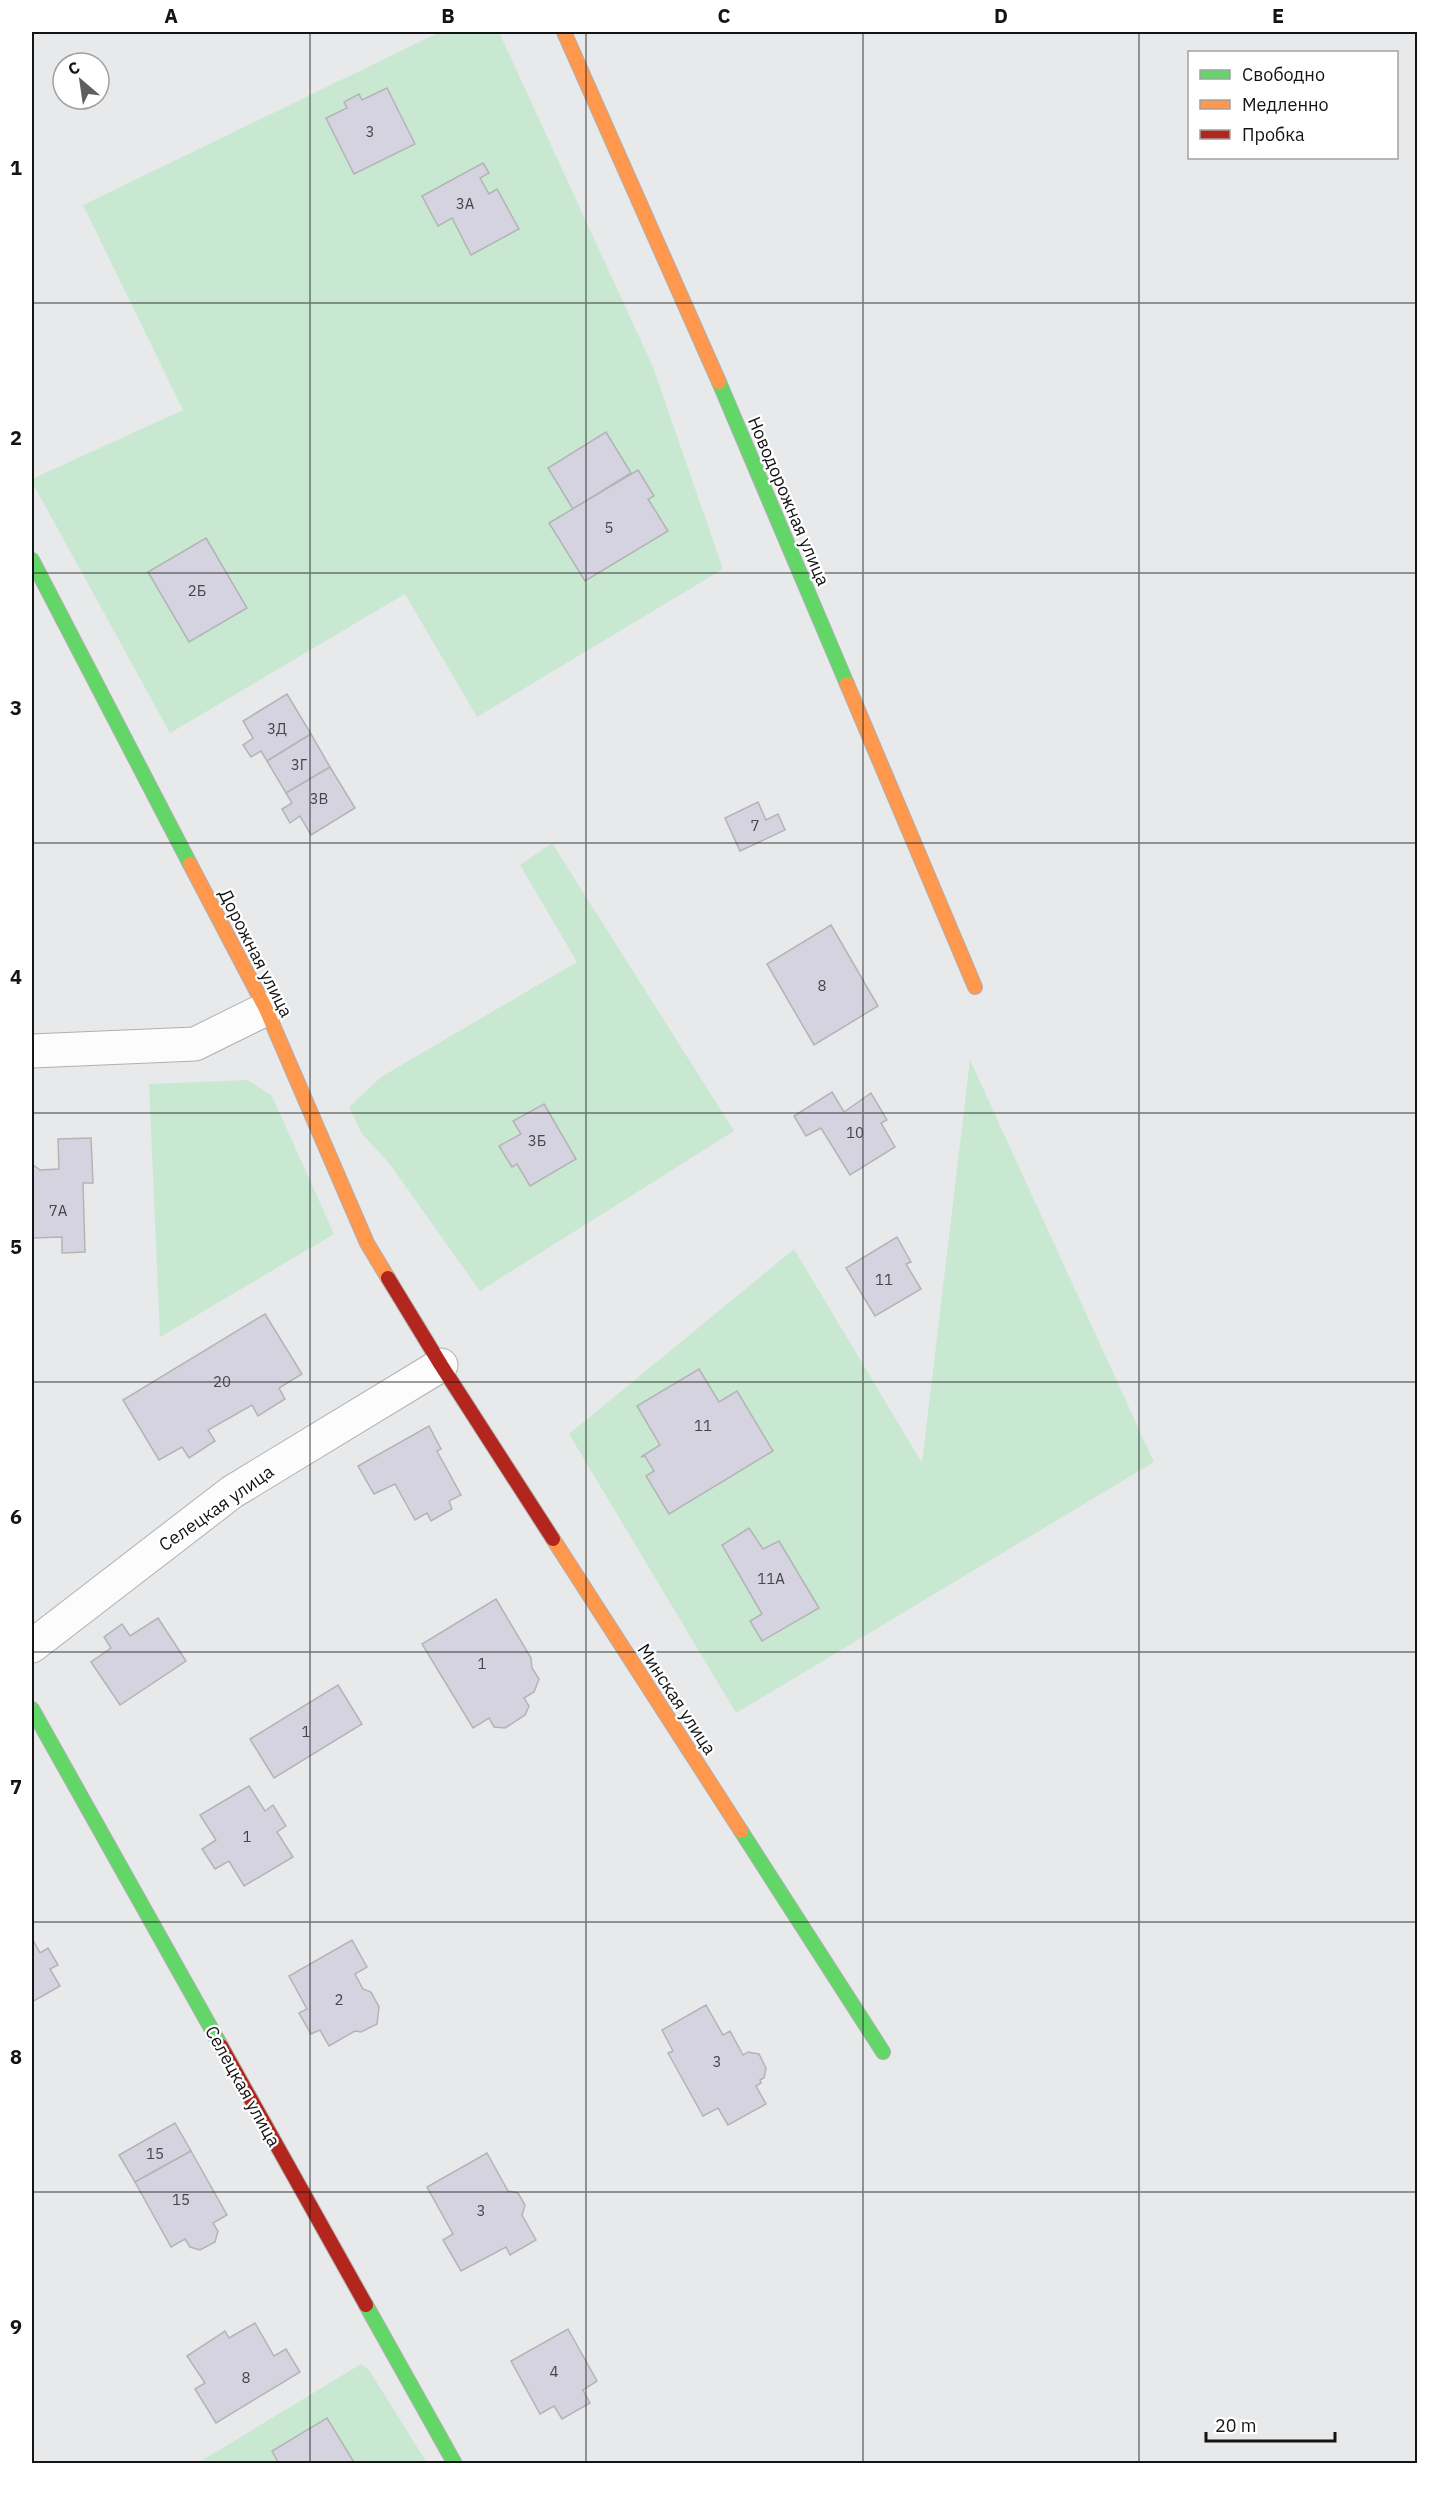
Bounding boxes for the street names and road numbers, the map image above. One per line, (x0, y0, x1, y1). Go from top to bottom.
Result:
street label: Новодорожная улица (743, 413, 835, 589)
street label: Дорожная улица (214, 885, 298, 1021)
street label: Селецкая улица (154, 1460, 278, 1556)
street label: Минская улица (633, 1639, 722, 1759)
street label: Селецкая улица (200, 2021, 286, 2151)

